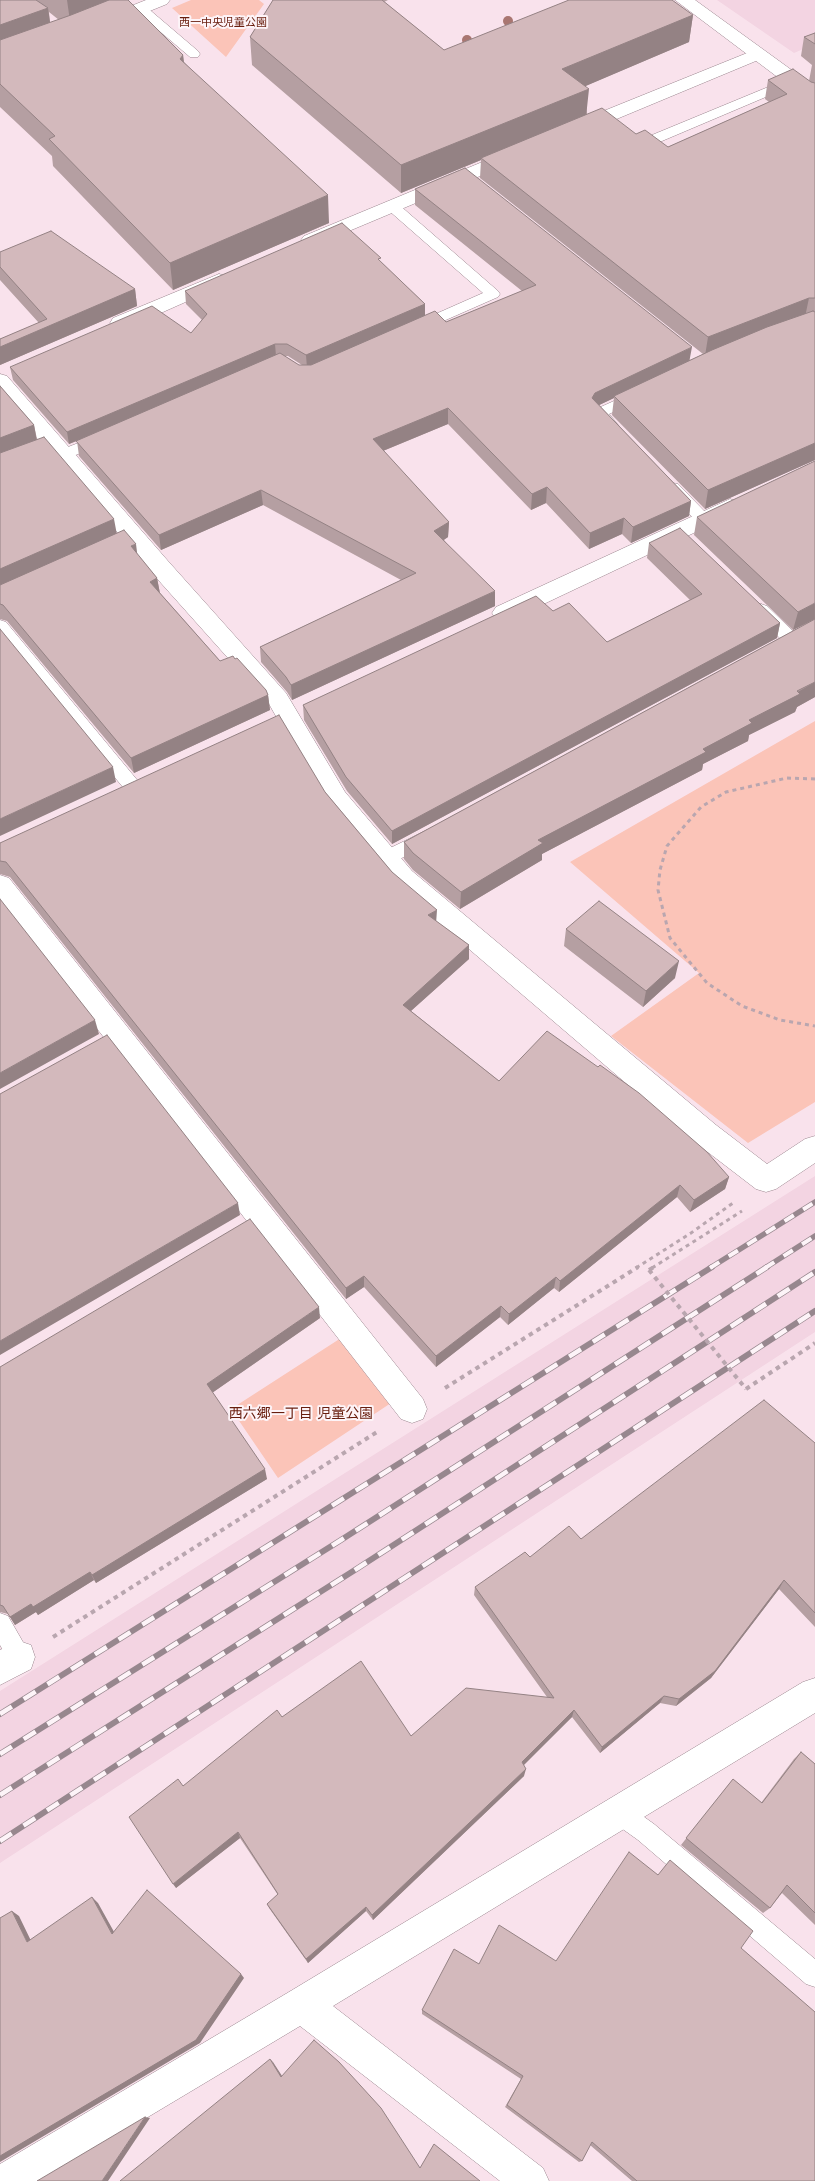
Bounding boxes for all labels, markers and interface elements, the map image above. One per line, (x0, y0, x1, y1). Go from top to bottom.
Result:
park label: 西一中央児童公園 (179, 16, 267, 30)
park label: 西六郷一丁目 児童公園 (229, 1406, 373, 1422)

